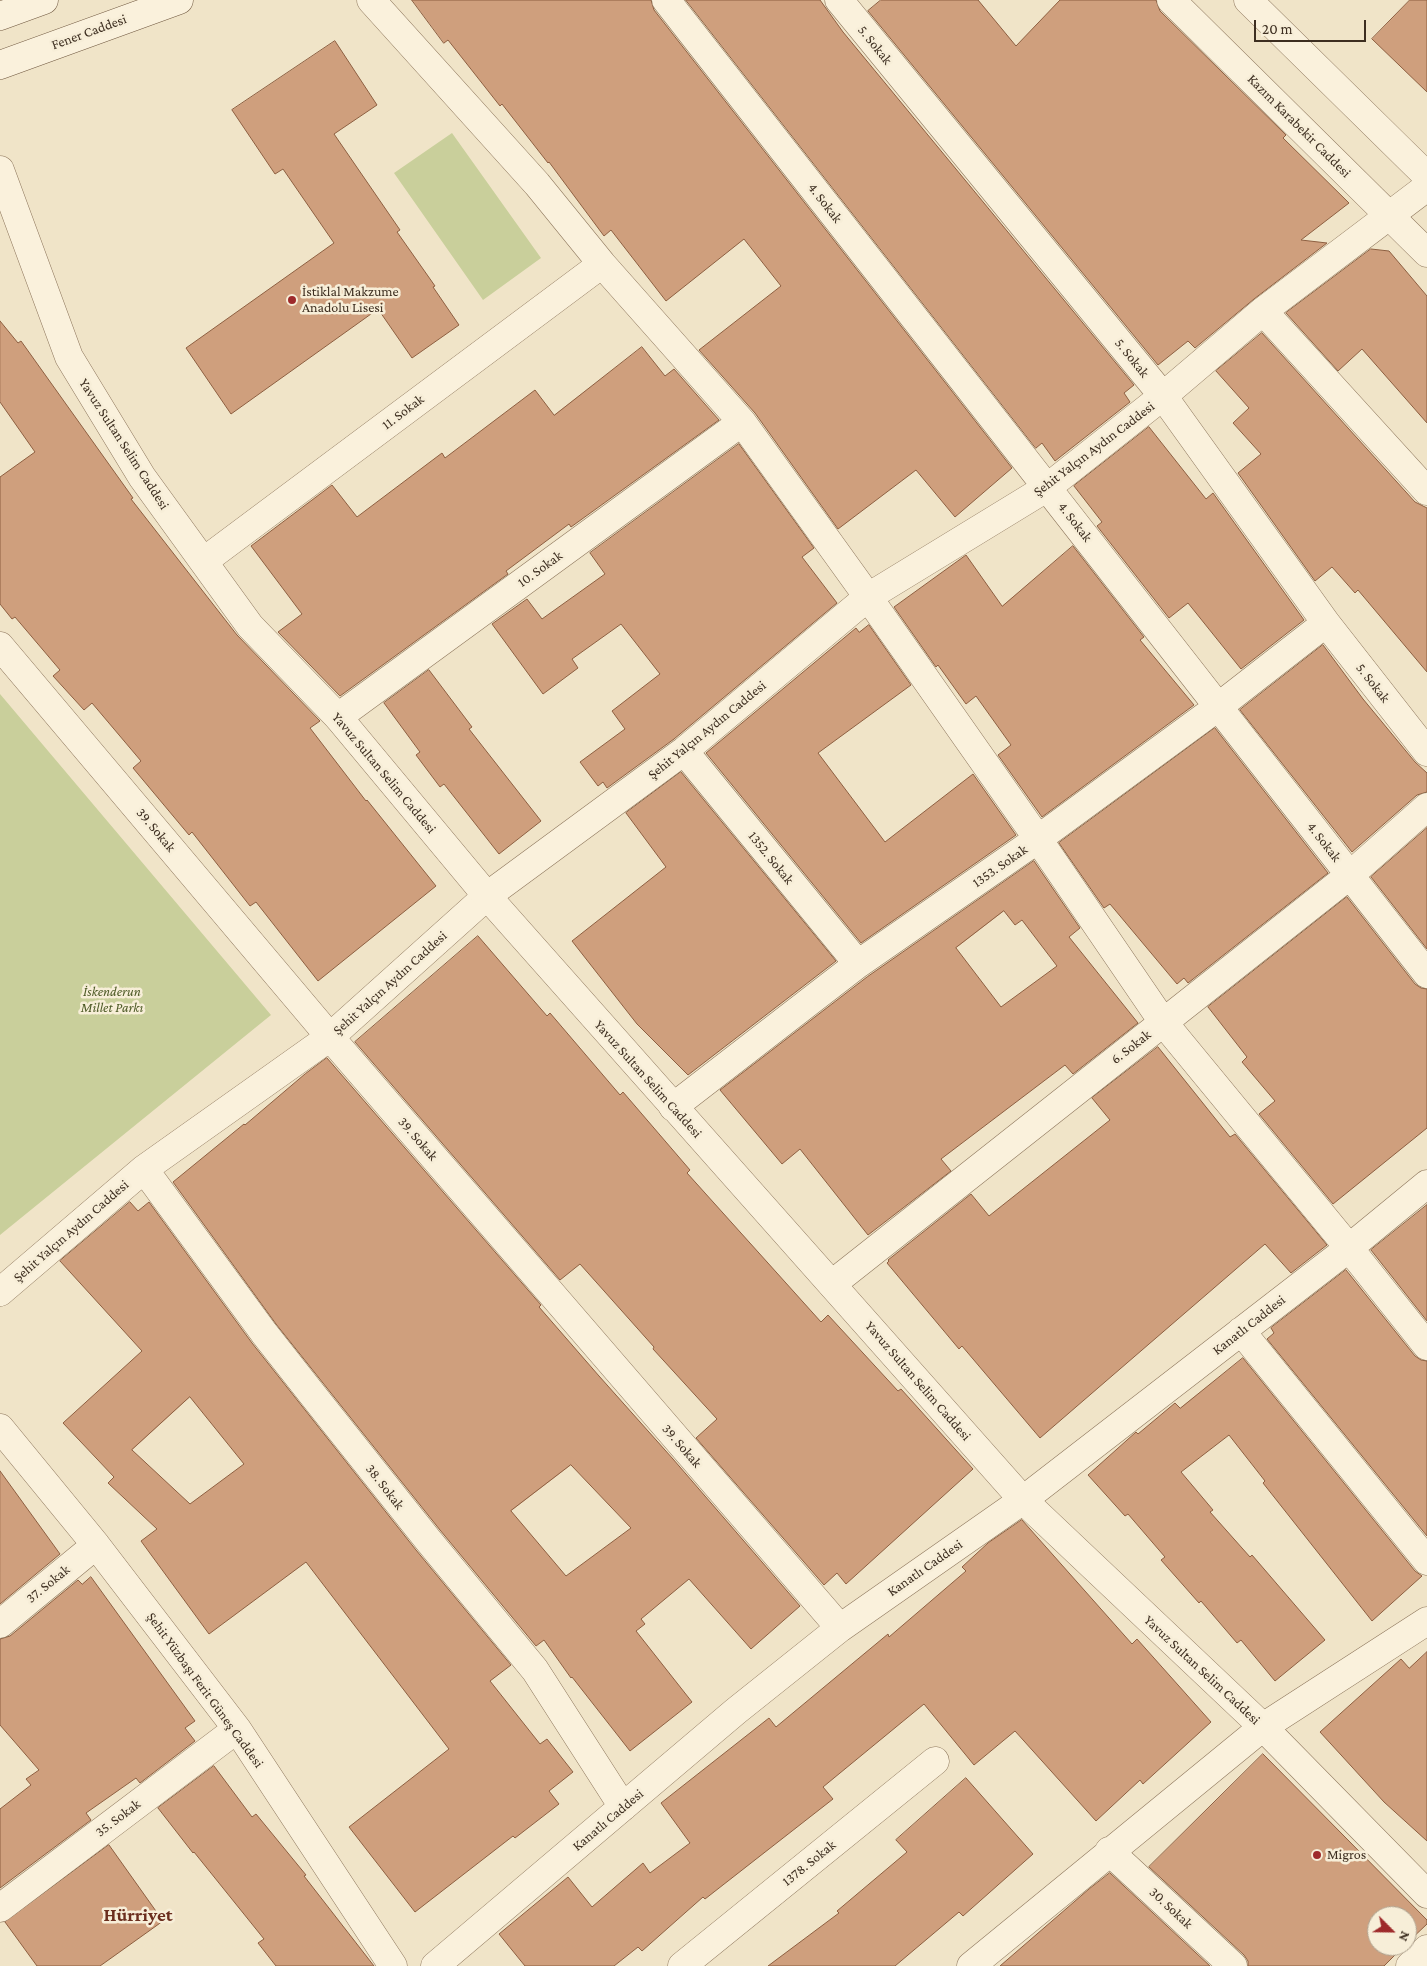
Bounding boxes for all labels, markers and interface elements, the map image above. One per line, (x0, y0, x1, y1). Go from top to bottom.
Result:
scale bar (1257, 10, 1370, 42)
street label: Fener Caddesi (49, 11, 129, 53)
text: 20 m (1262, 21, 1293, 37)
street label: 5. Sokak (854, 22, 896, 68)
street label: Kazım Karabekir Caddesi (1244, 71, 1354, 181)
street label: 4. Sokak (804, 180, 846, 226)
place label: İstiklal Makzume Anadolu Lisesi (302, 284, 399, 316)
marker: İstiklal Makzume Anadolu Lisesi (286, 294, 298, 306)
street label: 5. Sokak (1111, 335, 1153, 381)
street label: Yavuz Sultan Selim Caddesi (75, 375, 173, 513)
street label: 11. Sokak (379, 391, 427, 433)
street label: Şehit Yalçın Aydın Caddesi (1030, 398, 1158, 500)
street label: 4. Sokak (1054, 499, 1096, 545)
street label: 10. Sokak (514, 547, 566, 591)
street label: 5. Sokak (1352, 660, 1394, 706)
street label: Şehit Yalçın Aydın Caddesi (644, 677, 770, 783)
street label: Yavuz Sultan Selim Caddesi (328, 709, 440, 837)
street label: 39. Sokak (133, 805, 179, 855)
street label: 4. Sokak (1303, 819, 1345, 865)
street label: 1352. Sokak (745, 828, 797, 888)
street label: 1353. Sokak (969, 841, 1031, 891)
street label: Şehit Yalçın Aydın Caddesi (330, 927, 450, 1039)
park label: İskenderun Millet Parkı (81, 984, 143, 1016)
street label: Yavuz Sultan Selim Caddesi (591, 1017, 705, 1141)
street label: 6. Sokak (1108, 1026, 1154, 1068)
street label: 39. Sokak (394, 1114, 442, 1164)
street label: Şehit Yalçın Aydın Caddesi (10, 1176, 132, 1286)
street label: Kanatlı Caddesi (1209, 1291, 1289, 1359)
street label: Yavuz Sultan Selim Caddesi (862, 1318, 974, 1444)
street label: 39. Sokak (658, 1421, 706, 1471)
street label: 38. Sokak (362, 1461, 408, 1513)
street label: Kanatlı Caddesi (884, 1536, 966, 1600)
street label: 37. Sokak (23, 1561, 73, 1607)
street label: Şehit Yüzbaşı Ferit Güneş Caddesi (143, 1609, 267, 1771)
street label: Yavuz Sultan Selim Caddesi (1140, 1612, 1264, 1728)
street label: Kanatlı Caddesi (569, 1785, 647, 1855)
street label: 35. Sokak (92, 1796, 144, 1840)
street label: 1378. Sokak (779, 1836, 839, 1890)
place label: Migros (1327, 1847, 1366, 1863)
marker: Migros (1311, 1849, 1323, 1861)
street label: 30. Sokak (1146, 1884, 1196, 1932)
district label: Hürriyet (103, 1904, 173, 1926)
north arrow (1367, 1906, 1417, 1956)
text: N (1396, 1929, 1414, 1944)

